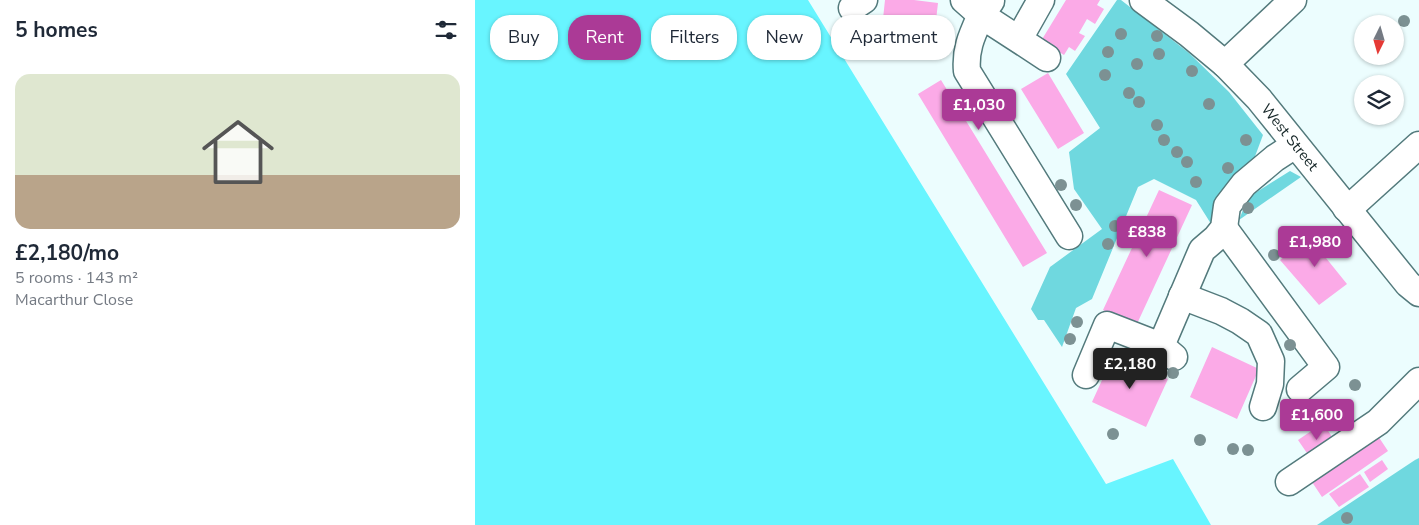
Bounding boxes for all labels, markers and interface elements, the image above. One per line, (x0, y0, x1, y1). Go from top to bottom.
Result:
chip: Buy (490, 15, 558, 60)
chip: Rent (568, 15, 641, 60)
chip: Filters (651, 15, 737, 60)
chip: New (747, 15, 821, 60)
chip: Apartment (831, 15, 955, 60)
north arrow (1354, 15, 1404, 65)
map controls (1354, 15, 1404, 125)
text: 5 homes (15, 16, 98, 44)
icon: filters (432, 16, 460, 44)
button: layers (1354, 75, 1404, 125)
pin: £1,030 (938, 88, 1020, 131)
text: £1,030 (953, 94, 1005, 116)
street label: West Street (1257, 100, 1323, 176)
icon: home (193, 107, 283, 197)
pin: £838 (1117, 216, 1177, 258)
text: £838 (1128, 221, 1166, 243)
pin: £1,980 (1274, 226, 1356, 268)
text: £1,980 (1289, 231, 1341, 253)
text: £2,180/mo (15, 239, 119, 267)
text: 5 rooms · 143 m² (15, 267, 138, 289)
text: Macarthur Close (15, 289, 133, 311)
pin: £2,180 (1089, 348, 1171, 390)
text: £2,180 (1104, 353, 1156, 375)
pin: £1,600 (1276, 398, 1358, 441)
text: £1,600 (1291, 404, 1343, 426)

